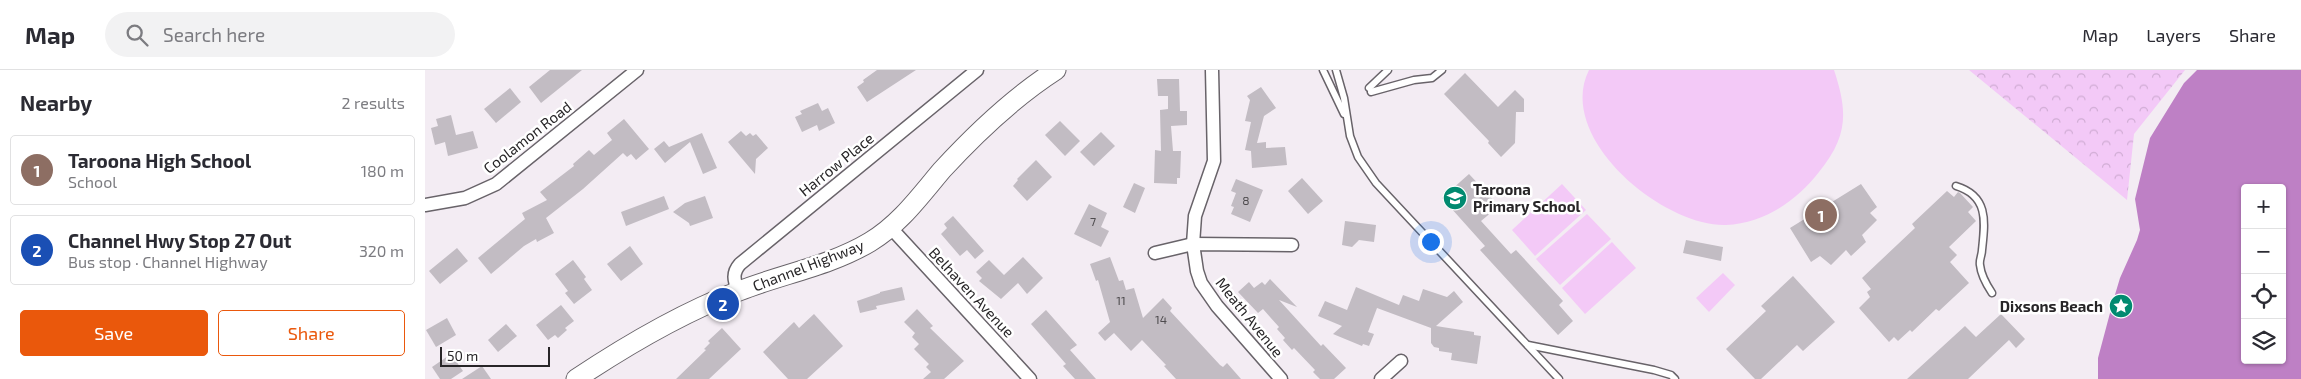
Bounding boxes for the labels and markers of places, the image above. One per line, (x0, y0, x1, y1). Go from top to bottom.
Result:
place label: Taroona Primary School (1473, 180, 1581, 216)
school or university icon: Taroona Primary School (1442, 185, 1468, 211)
pin: 1 (1805, 196, 1837, 234)
pin: 2 (707, 285, 739, 323)
place icon: Dixsons Beach (2108, 293, 2134, 319)
place label: Dixsons Beach (2000, 297, 2103, 315)

